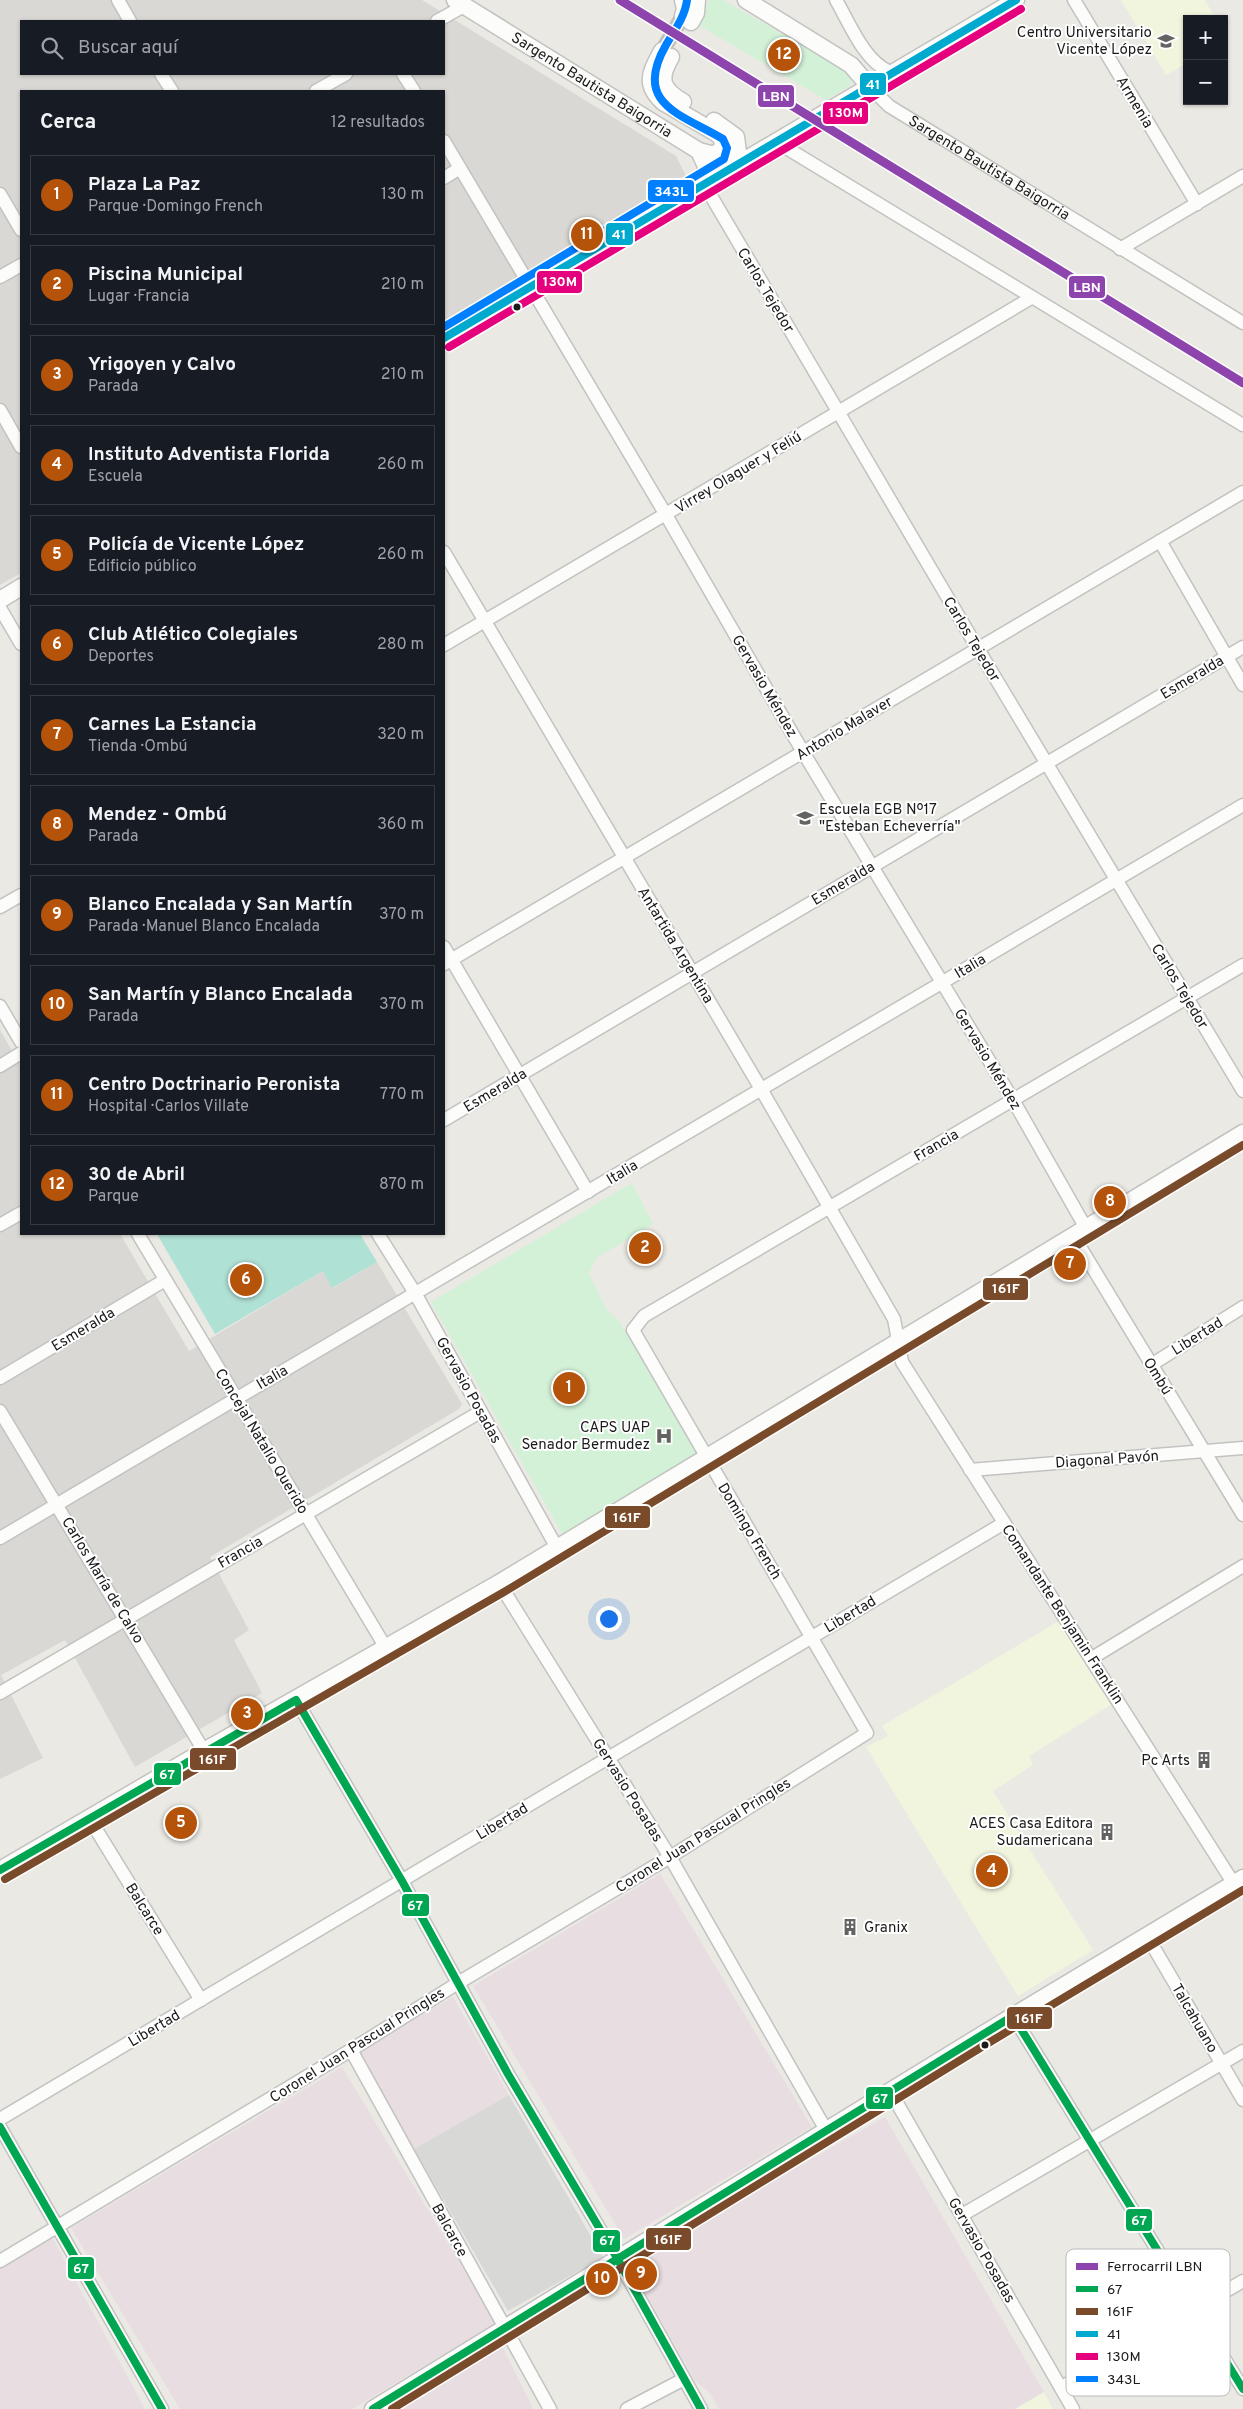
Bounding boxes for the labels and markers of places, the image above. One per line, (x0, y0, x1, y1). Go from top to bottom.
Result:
place label: Centro Universitario Vicente López (1017, 24, 1152, 60)
school or university icon: Centro Universitario Vicente López (1156, 31, 1176, 51)
pin: 12 (768, 36, 800, 74)
pin: 11 (571, 216, 603, 254)
unlabelled marker (512, 302, 522, 312)
place label: Escuela EGB Nº17 "Esteban Echeverría" (819, 801, 961, 837)
school or university icon: Escuela EGB Nº17 "Esteban Echeverría" (795, 808, 815, 828)
pin: 8 (1094, 1183, 1126, 1221)
pin: 2 (629, 1229, 661, 1267)
pin: 7 (1054, 1245, 1086, 1283)
pin: 6 (230, 1261, 262, 1299)
pin: 1 (553, 1369, 585, 1407)
place label: CAPS UAP Senador Bermudez (521, 1419, 650, 1455)
hospital icon: CAPS UAP Senador Bermudez (654, 1426, 674, 1446)
pin: 3 (231, 1695, 263, 1733)
building icon: Pc Arts (1194, 1750, 1214, 1770)
place label: Pc Arts (1141, 1752, 1190, 1771)
pin: 5 (165, 1804, 197, 1842)
place label: ACES Casa Editora Sudamericana (969, 1815, 1093, 1851)
building icon: ACES Casa Editora Sudamericana (1097, 1822, 1117, 1842)
pin: 4 (976, 1852, 1008, 1890)
building icon: Granix (840, 1917, 860, 1937)
place label: Granix (864, 1919, 908, 1938)
unlabelled marker (980, 2040, 990, 2050)
pin: 9 (625, 2255, 657, 2293)
pin: 10 (586, 2260, 618, 2298)

